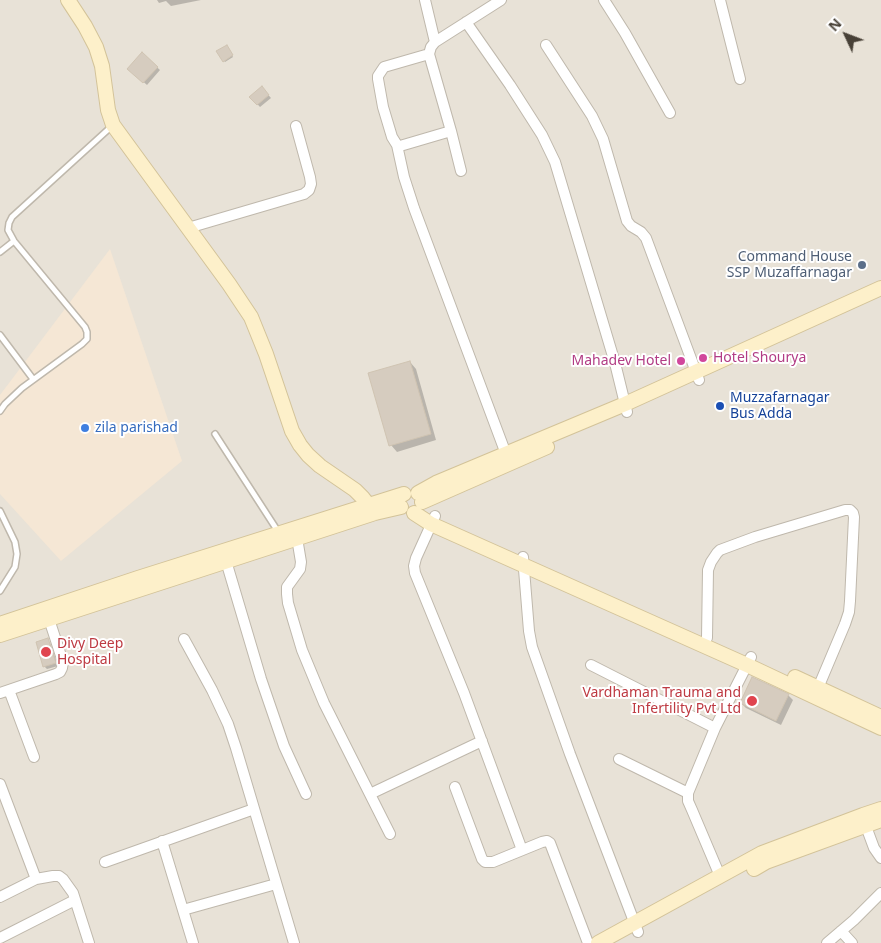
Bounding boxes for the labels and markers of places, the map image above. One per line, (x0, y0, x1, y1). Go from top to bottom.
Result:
place label: Command House SSP Muzaffarnagar (727, 249, 852, 282)
marker: Command House SSP Muzaffarnagar (856, 259, 868, 271)
place label: Hotel Shourya (713, 350, 806, 366)
marker: Hotel Shourya (697, 352, 709, 364)
place label: Mahadev Hotel (572, 353, 671, 369)
marker: Mahadev Hotel (675, 355, 687, 367)
place label: Muzzafarnagar Bus Adda (730, 390, 830, 422)
marker: Muzzafarnagar Bus Adda (714, 400, 726, 412)
place label: zila parishad (95, 420, 178, 436)
marker: zila parishad (79, 422, 91, 434)
place label: Divy Deep Hospital (57, 636, 123, 669)
marker: Divy Deep Hospital (39, 645, 53, 659)
place label: Vardhaman Trauma and Infertility Pvt Ltd (582, 685, 741, 718)
marker: Vardhaman Trauma and Infertility Pvt Ltd (745, 694, 759, 708)

